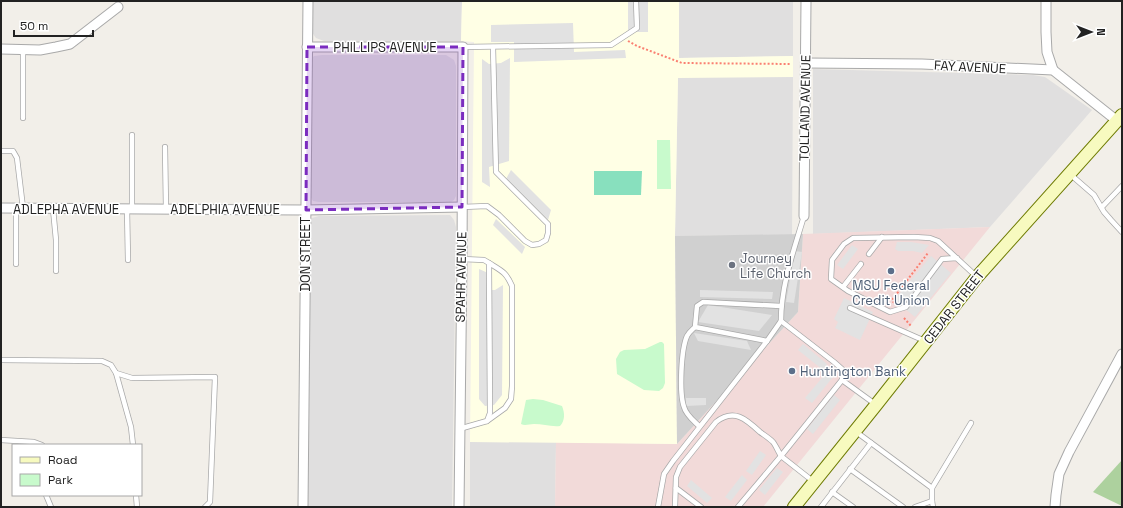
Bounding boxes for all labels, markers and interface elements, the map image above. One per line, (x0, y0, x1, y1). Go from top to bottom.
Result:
scale bar (14, 12, 93, 38)
north arrow (1071, 12, 1111, 52)
text: 50 m (20, 18, 48, 34)
text: N (1094, 28, 1108, 36)
street label: PHILLIPS AVENUE (333, 39, 437, 56)
street label: TOLLAND AVENUE (796, 55, 814, 161)
street label: FAY AVENUE (934, 57, 1006, 77)
street label: ADLEPHA AVENUE (13, 201, 119, 218)
street label: ADELPHIA AVENUE (170, 201, 280, 218)
street label: DON STREET (297, 216, 314, 292)
street label: SPAHR AVENUE (452, 232, 470, 322)
place label: Journey Life Church (740, 250, 811, 282)
marker: Journey Life Church (727, 260, 737, 270)
marker: MSU Federal Credit Union (886, 266, 896, 276)
street label: CEDAR STREET (920, 266, 988, 348)
place label: MSU Federal Credit Union (852, 277, 930, 309)
place label: Huntington Bank (800, 363, 906, 380)
marker: Huntington Bank (787, 366, 797, 376)
legend (12, 444, 142, 496)
text: Road (48, 452, 77, 468)
text: Park (48, 472, 73, 488)

